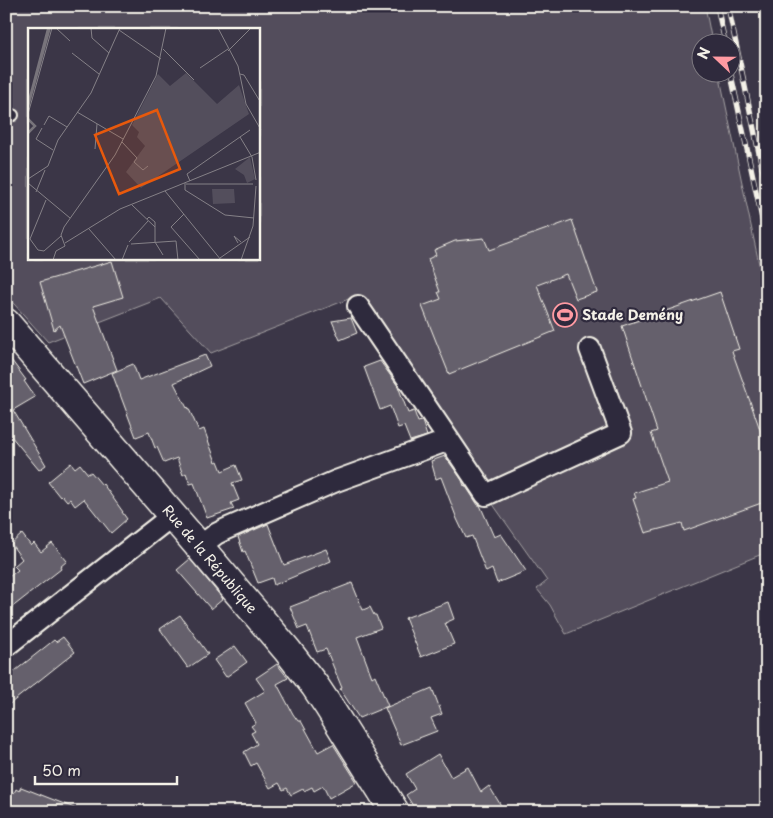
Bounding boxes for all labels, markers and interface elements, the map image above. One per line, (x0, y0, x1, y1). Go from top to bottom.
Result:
inset map (28, 28, 260, 260)
north arrow (690, 32, 740, 82)
text: N (692, 44, 715, 62)
sports icon: Stade Demény (552, 302, 578, 328)
place label: Stade Demény (582, 304, 683, 325)
street label: Rue de la République (158, 500, 263, 618)
scale bar (35, 753, 178, 785)
text: 50 m (42, 758, 81, 781)

